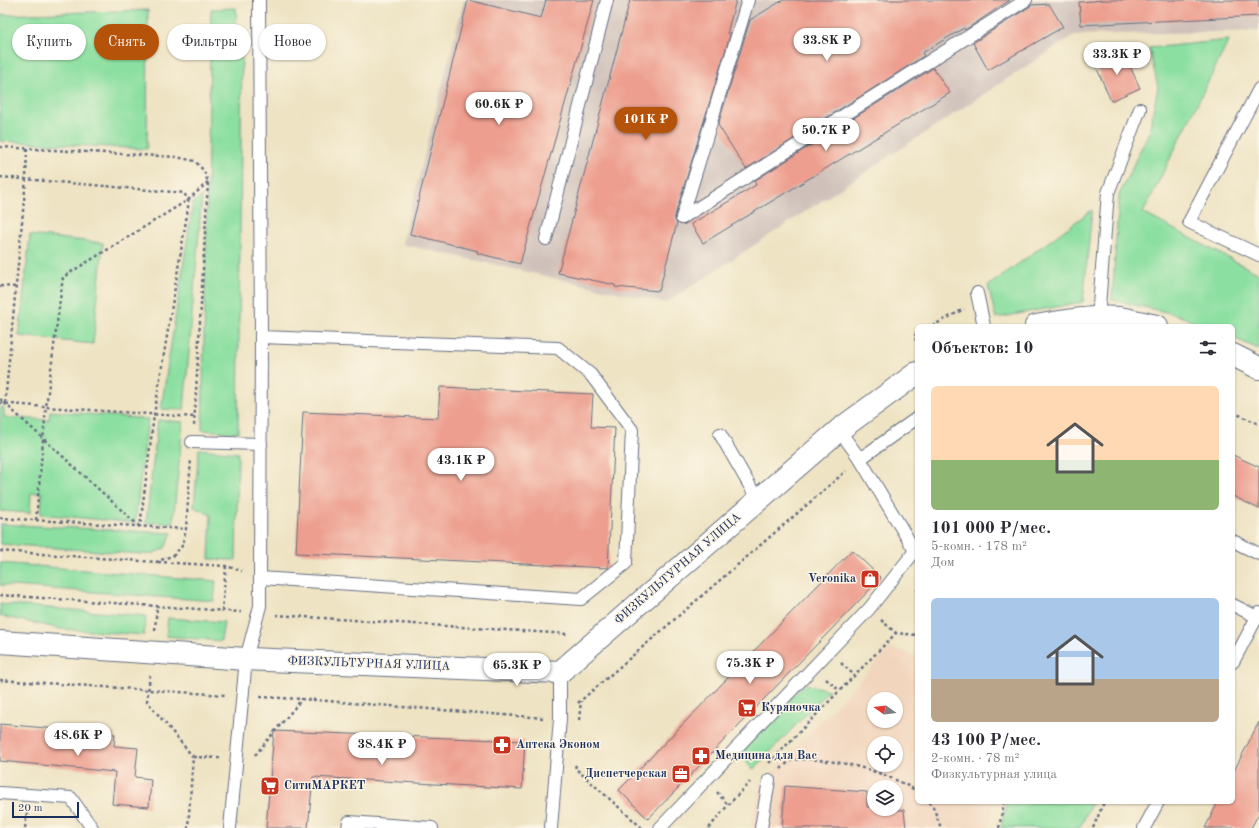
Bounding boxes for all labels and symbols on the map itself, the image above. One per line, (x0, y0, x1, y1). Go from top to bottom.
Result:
pin: 33.8K ₽ (790, 28, 864, 62)
pin: 33.3K ₽ (1080, 42, 1154, 76)
pin: 60.6K ₽ (462, 92, 536, 126)
pin: 101K ₽ (613, 107, 679, 141)
pin: 50.7K ₽ (789, 118, 863, 152)
pin: 43.1K ₽ (424, 448, 498, 482)
street label: ФИЗКУЛЬТУРНАЯ УЛИЦА (613, 511, 743, 627)
shop icon: Veronika (859, 568, 881, 590)
place label: Veronika (808, 573, 856, 585)
pin: 75.3K ₽ (713, 651, 787, 685)
pin: 65.3K ₽ (480, 653, 554, 687)
street label: ФИЗКУЛЬТУРНАЯ УЛИЦА (287, 655, 451, 673)
north arrow (867, 692, 903, 728)
supermarket icon: Куряночка (736, 697, 758, 719)
place label: Куряночка (761, 702, 821, 714)
pin: 48.6K ₽ (41, 723, 115, 757)
pin: 38.4K ₽ (345, 732, 419, 766)
pharmacy icon: Аптека Эконом (491, 734, 513, 756)
place label: Аптека Эконом (516, 739, 600, 751)
pharmacy icon: Медицина для Вас (690, 745, 712, 767)
place label: Медицина для Вас (715, 750, 817, 762)
office icon: Диспетчерская (670, 763, 692, 785)
place label: Диспетчерская (584, 768, 667, 780)
supermarket icon: СитиМАРКЕТ (259, 775, 281, 797)
place label: СитиМАРКЕТ (284, 780, 366, 792)
scale bar (12, 800, 79, 819)

